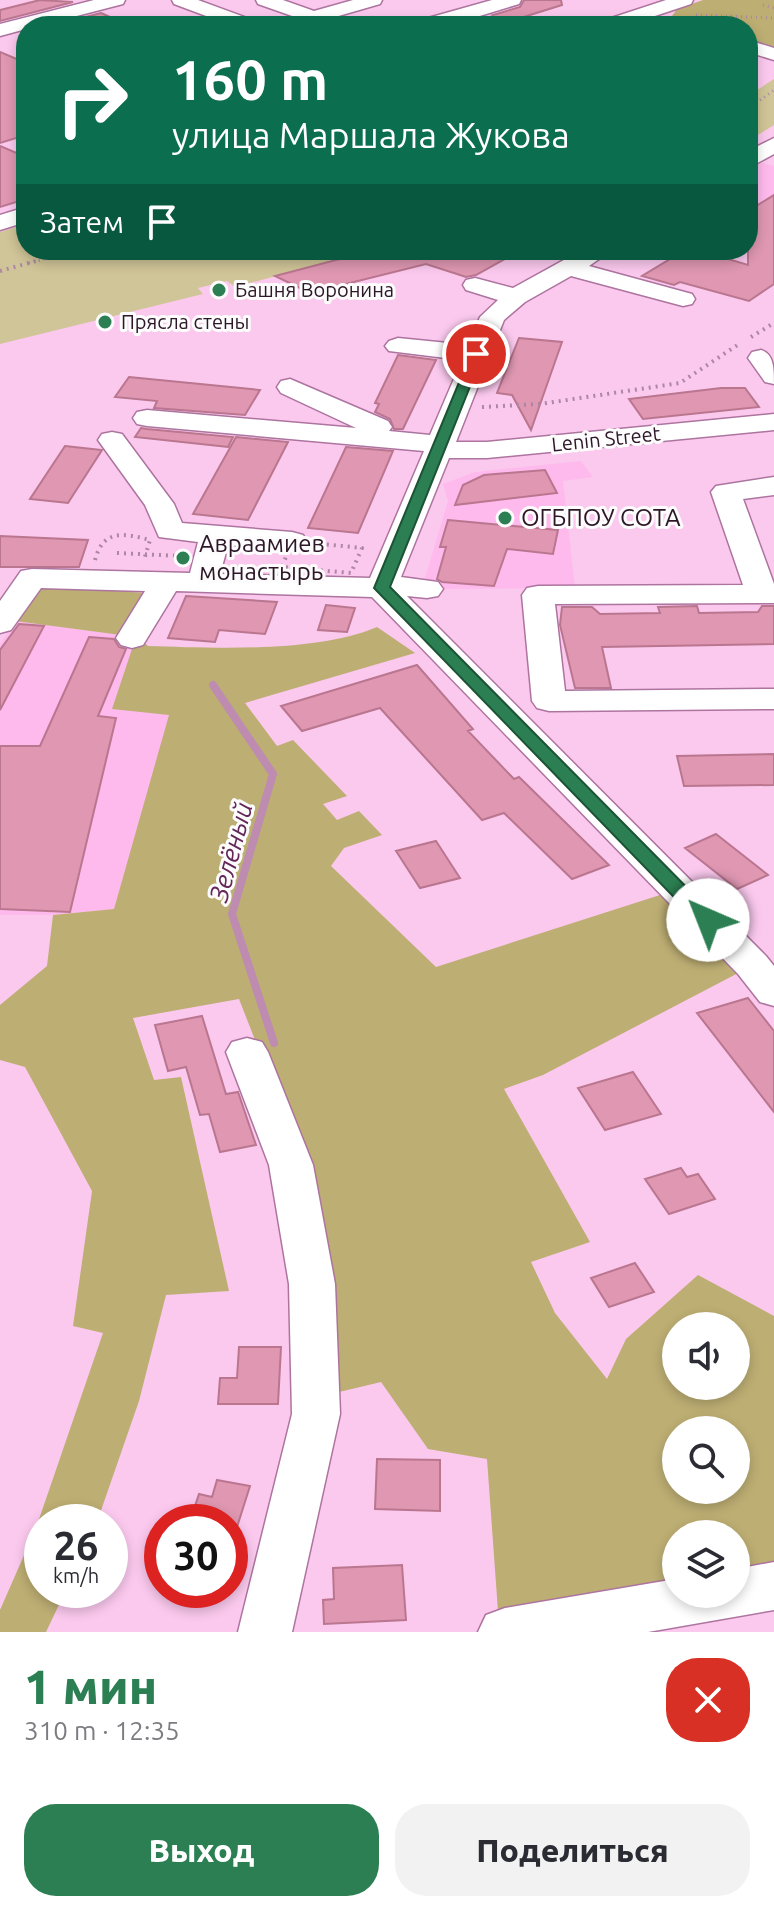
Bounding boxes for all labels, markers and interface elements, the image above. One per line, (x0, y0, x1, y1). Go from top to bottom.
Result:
icon: right (40, 48, 144, 152)
text: 160 m (172, 48, 328, 111)
text: улица Маршала Жукова (172, 114, 570, 155)
icon: arrive (140, 200, 184, 244)
text: Затем (40, 205, 124, 239)
place label: Башня Воронина (235, 278, 394, 301)
marker: Башня Воронина (210, 281, 228, 299)
place label: Прясла стены (121, 310, 250, 333)
marker: Прясла стены (96, 313, 114, 331)
pin (442, 320, 510, 388)
icon: arrive (454, 332, 498, 376)
street label: Lenin Street (550, 421, 662, 456)
place label: ОГБПОУ СОТА (521, 504, 681, 531)
marker: ОГБПОУ СОТА (496, 509, 514, 527)
place label: Авраамиев монастырь (199, 530, 325, 585)
marker: Авраамиев монастырь (174, 549, 192, 567)
water label: Зелёный (203, 799, 258, 906)
position arrow (666, 878, 750, 962)
map controls (662, 1312, 750, 1608)
button: sound (662, 1312, 750, 1400)
button: search (662, 1416, 750, 1504)
speed limit sign: 30 (144, 1504, 248, 1608)
button: layers (662, 1520, 750, 1608)
text: 26 (53, 1523, 99, 1568)
text: km/h (53, 1564, 99, 1587)
button: close (666, 1658, 750, 1742)
text: 1 мин (24, 1659, 157, 1713)
text: 310 m · 12:35 (24, 1716, 180, 1745)
button: Выход (24, 1804, 379, 1896)
button: Поделиться (395, 1804, 750, 1896)

